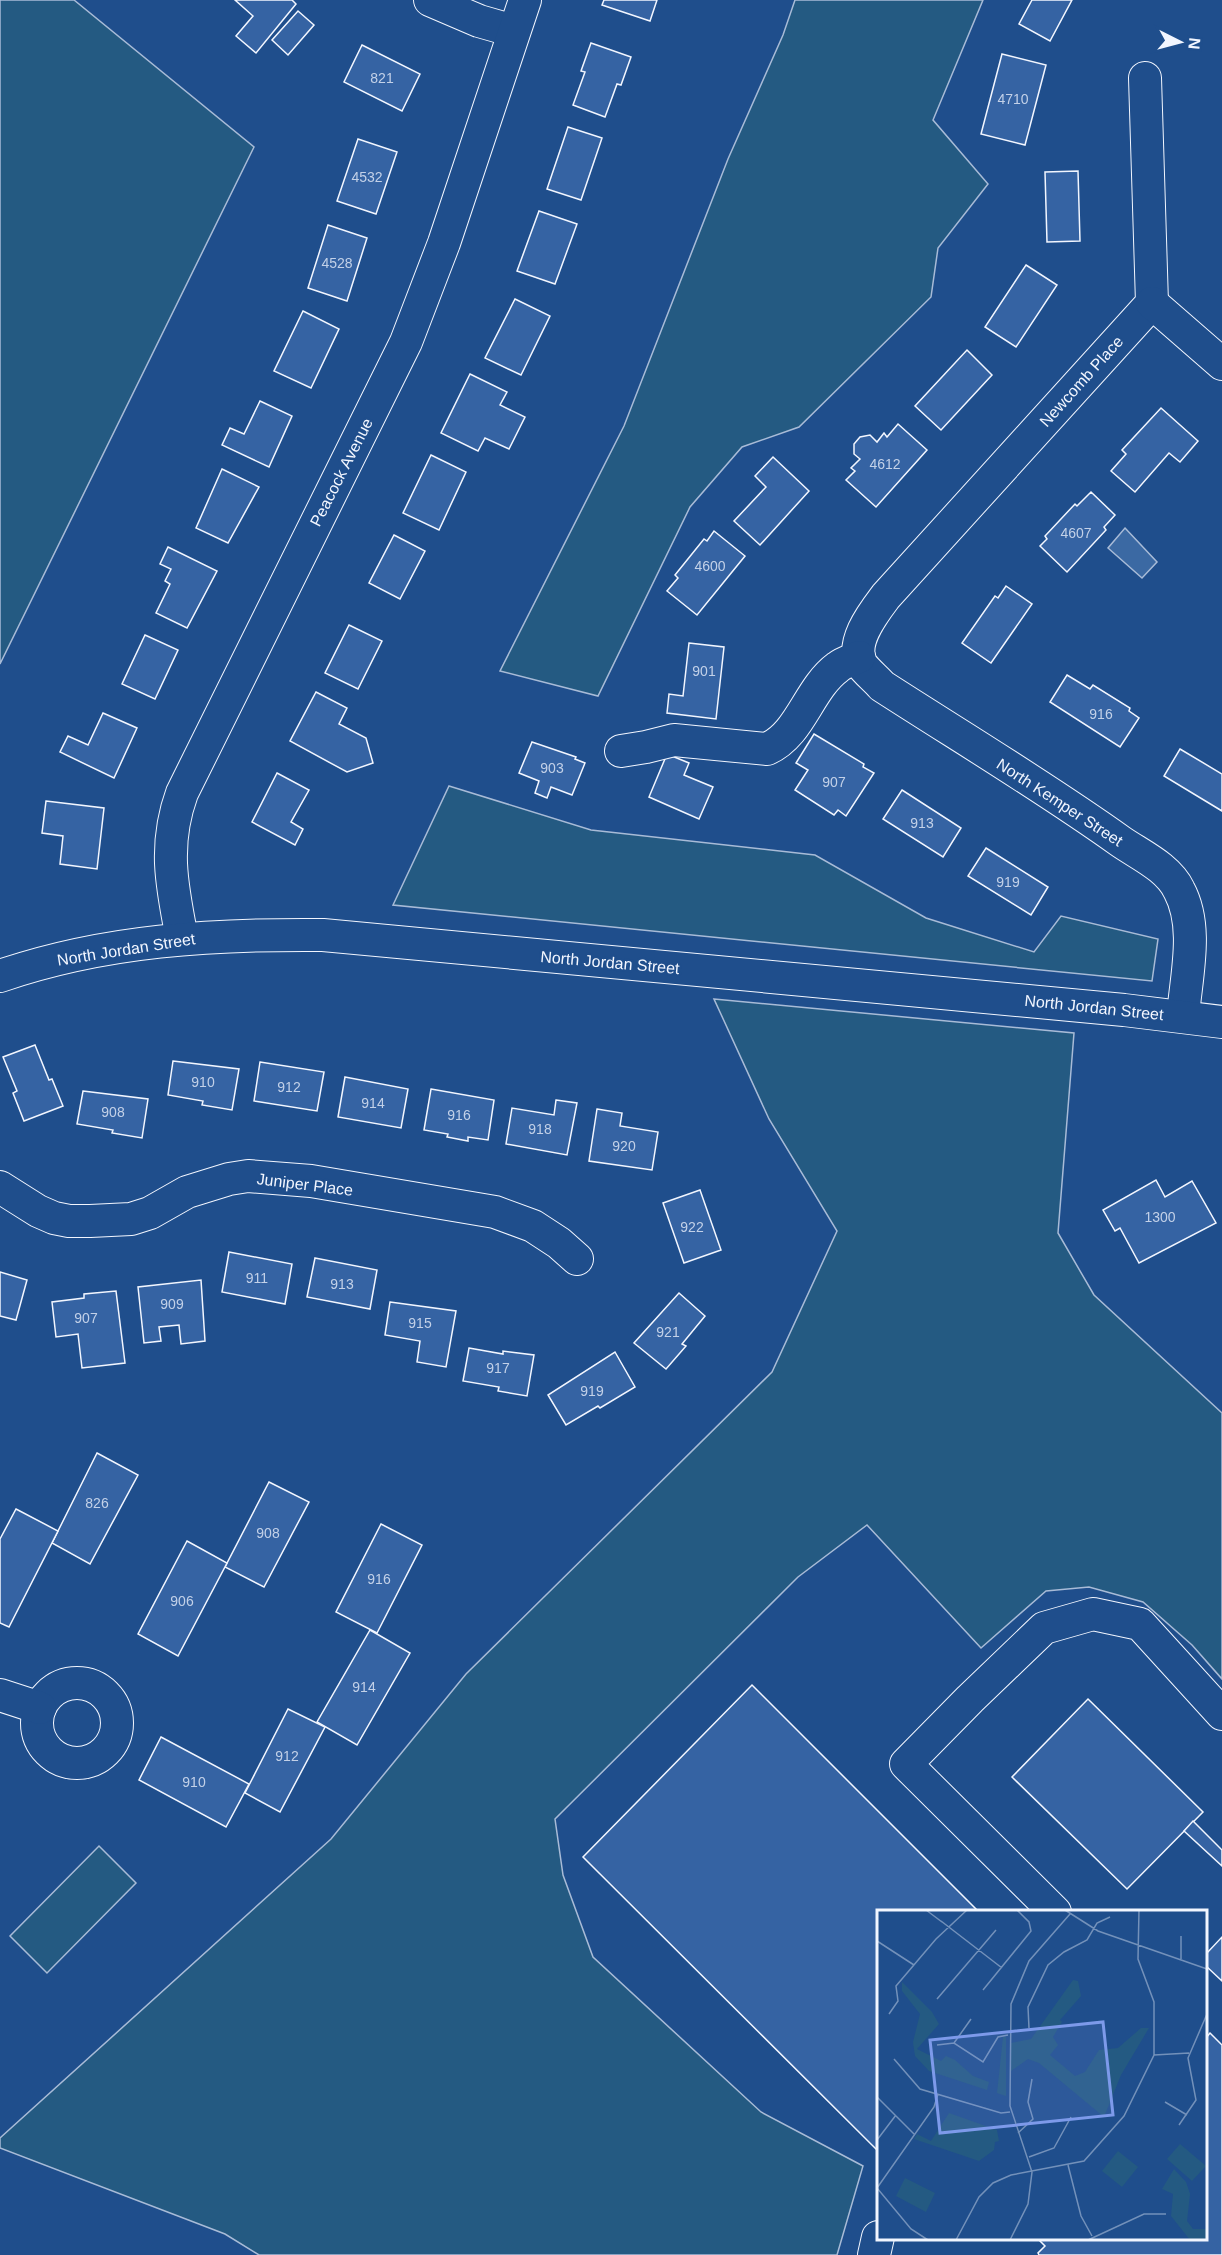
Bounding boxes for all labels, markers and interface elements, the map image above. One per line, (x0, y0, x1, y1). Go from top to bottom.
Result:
north arrow (1150, 12, 1210, 72)
text: N (1185, 37, 1203, 50)
house number: 821 (370, 70, 394, 86)
house number: 4710 (997, 91, 1029, 107)
house number: 4532 (351, 169, 383, 185)
house number: 4528 (321, 255, 353, 271)
street label: Newcomb Place (1036, 333, 1126, 430)
street label: Peacock Avenue (307, 415, 376, 529)
house number: 4612 (869, 456, 901, 472)
house number: 4607 (1060, 525, 1092, 541)
house number: 4600 (694, 558, 726, 574)
house number: 901 (692, 663, 716, 679)
house number: 916 (1089, 706, 1113, 722)
street label: North Kemper Street (994, 755, 1126, 850)
house number: 903 (540, 760, 564, 776)
house number: 907 (822, 774, 846, 790)
house number: 913 (910, 815, 934, 831)
house number: 919 (996, 874, 1020, 890)
street label: North Jordan Street (56, 930, 197, 969)
street label: North Jordan Street (540, 948, 681, 977)
street label: North Jordan Street (1024, 992, 1165, 1023)
house number: 910 (191, 1074, 215, 1090)
house number: 912 (277, 1079, 301, 1095)
house number: 914 (361, 1095, 385, 1111)
house number: 908 (101, 1104, 125, 1120)
house number: 916 (447, 1107, 471, 1123)
house number: 918 (528, 1121, 552, 1137)
house number: 920 (612, 1138, 636, 1154)
street label: Juniper Place (256, 1170, 354, 1199)
house number: 1300 (1144, 1209, 1176, 1225)
house number: 922 (680, 1219, 704, 1235)
house number: 911 (246, 1270, 268, 1286)
house number: 913 (330, 1276, 354, 1292)
house number: 909 (160, 1296, 184, 1312)
house number: 907 (74, 1310, 98, 1326)
house number: 915 (408, 1315, 432, 1331)
house number: 921 (656, 1324, 680, 1340)
house number: 917 (486, 1360, 510, 1376)
house number: 919 (580, 1383, 604, 1399)
house number: 826 (85, 1495, 109, 1511)
house number: 908 (256, 1525, 280, 1541)
house number: 916 (367, 1571, 391, 1587)
house number: 906 (170, 1593, 194, 1609)
house number: 914 (352, 1679, 376, 1695)
house number: 912 (275, 1748, 299, 1764)
house number: 910 (182, 1774, 206, 1790)
inset map (877, 1910, 1207, 2240)

